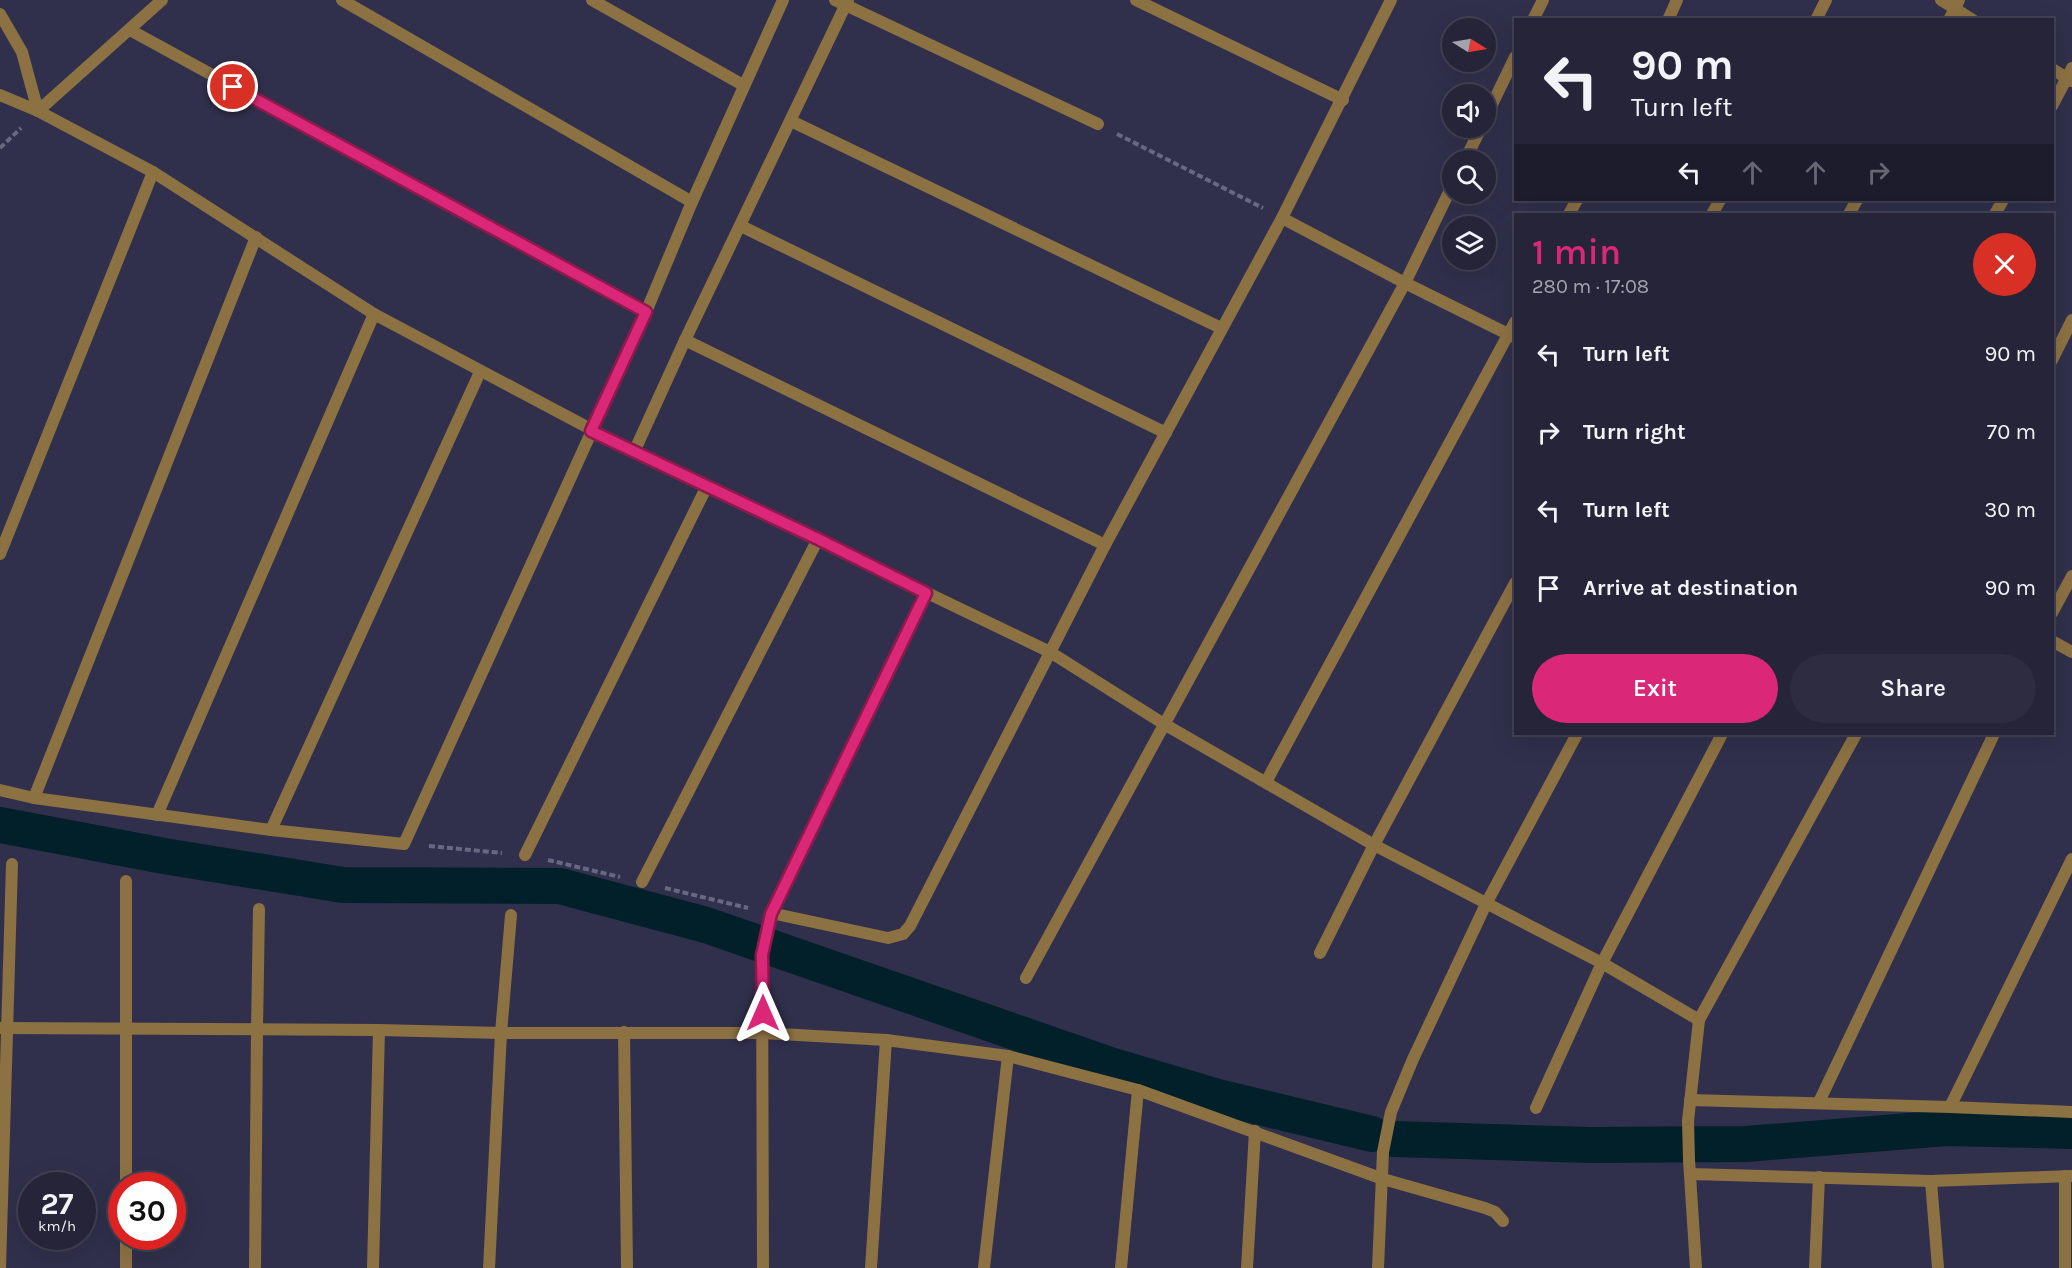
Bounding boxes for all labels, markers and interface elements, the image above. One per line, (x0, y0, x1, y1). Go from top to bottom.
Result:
north arrow (1442, 18, 1496, 72)
map controls (1442, 18, 1496, 270)
text: 90 m (1631, 40, 1734, 90)
icon: left (1532, 42, 1610, 120)
pin (207, 61, 258, 112)
icon: arrive (216, 70, 249, 103)
button: sound (1442, 84, 1496, 138)
text: Turn left (1631, 91, 1732, 123)
button: search (1442, 150, 1496, 204)
icon: left (1673, 156, 1706, 189)
icon: ahead (1736, 156, 1769, 189)
icon: ahead (1799, 156, 1832, 189)
icon: right (1862, 156, 1895, 189)
button: layers (1442, 216, 1496, 270)
text: 1 min (1532, 231, 1621, 273)
button: close (1973, 233, 2036, 296)
text: 280 m · 17:08 (1532, 275, 1649, 298)
icon: left (1532, 338, 1565, 371)
text: Turn left (1583, 341, 1670, 367)
text: 90 m (1984, 341, 2036, 367)
icon: right (1532, 416, 1565, 449)
text: Turn right (1583, 419, 1686, 445)
text: 70 m (1987, 419, 2036, 445)
icon: left (1532, 494, 1565, 527)
text: Turn left (1583, 497, 1670, 523)
text: 30 m (1984, 497, 2036, 523)
icon: arrive (1532, 572, 1565, 605)
text: Arrive at destination (1583, 575, 1798, 601)
text: 90 m (1984, 575, 2036, 601)
button: Exit (1532, 654, 1778, 723)
button: Share (1790, 654, 2036, 723)
position arrow (731, 981, 795, 1045)
speed limit sign: 30 (108, 1172, 186, 1250)
text: 27 (40, 1186, 74, 1222)
text: km/h (38, 1217, 76, 1235)

